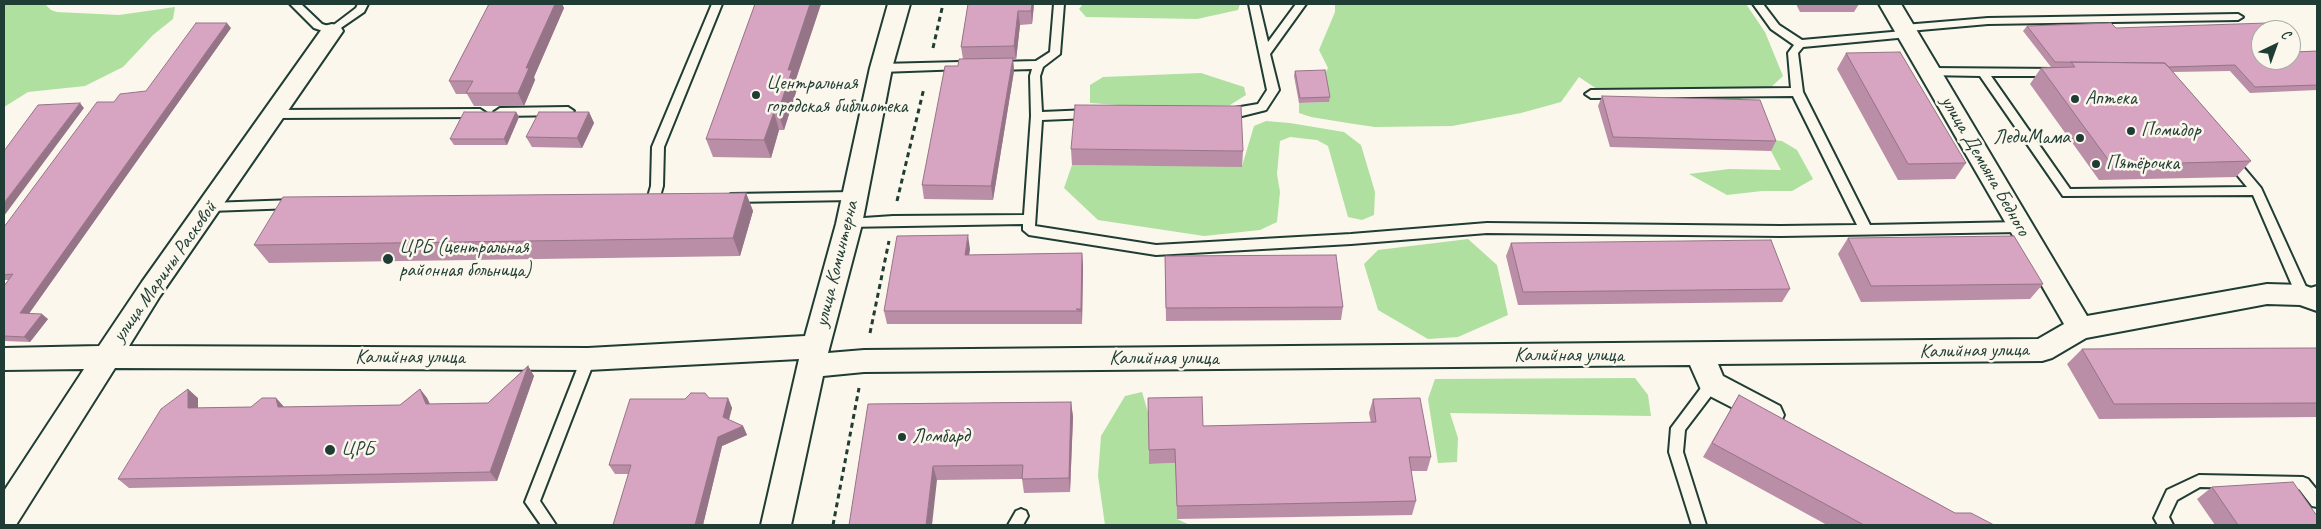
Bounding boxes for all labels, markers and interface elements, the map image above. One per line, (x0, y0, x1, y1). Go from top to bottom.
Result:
north arrow (2251, 20, 2301, 70)
text: С (2277, 26, 2294, 43)
place label: Центральная городская библиотека (766, 72, 907, 119)
place label: Аптека (2085, 87, 2137, 111)
marker: Центральная городская библиотека (750, 89, 762, 101)
street label: улица Демьяна Бедного (1935, 91, 2035, 241)
marker: Аптека (2069, 93, 2081, 105)
place label: Помидор (2141, 119, 2200, 143)
marker: Помидор (2125, 125, 2137, 137)
place label: ЛедиМама (1993, 126, 2070, 150)
marker: ЛедиМама (2074, 132, 2086, 144)
place label: Пятёрочка (2106, 152, 2179, 176)
marker: Пятёрочка (2090, 158, 2102, 170)
street label: улица Марины Расковой (108, 197, 222, 347)
street label: улица Коминтерна (810, 199, 864, 329)
place label: ЦРБ (центральная районная больница) (399, 236, 531, 283)
marker: ЦРБ (центральная районная больница) (381, 252, 395, 266)
street label: Калийная улица (1919, 338, 2029, 364)
street label: Калийная улица (1514, 344, 1624, 368)
street label: Калийная улица (355, 346, 465, 370)
street label: Калийная улица (1109, 347, 1219, 371)
place label: Ломбард (912, 425, 970, 449)
marker: Ломбард (896, 431, 908, 443)
place label: ЦРБ (341, 438, 374, 462)
marker: ЦРБ (323, 443, 337, 457)

